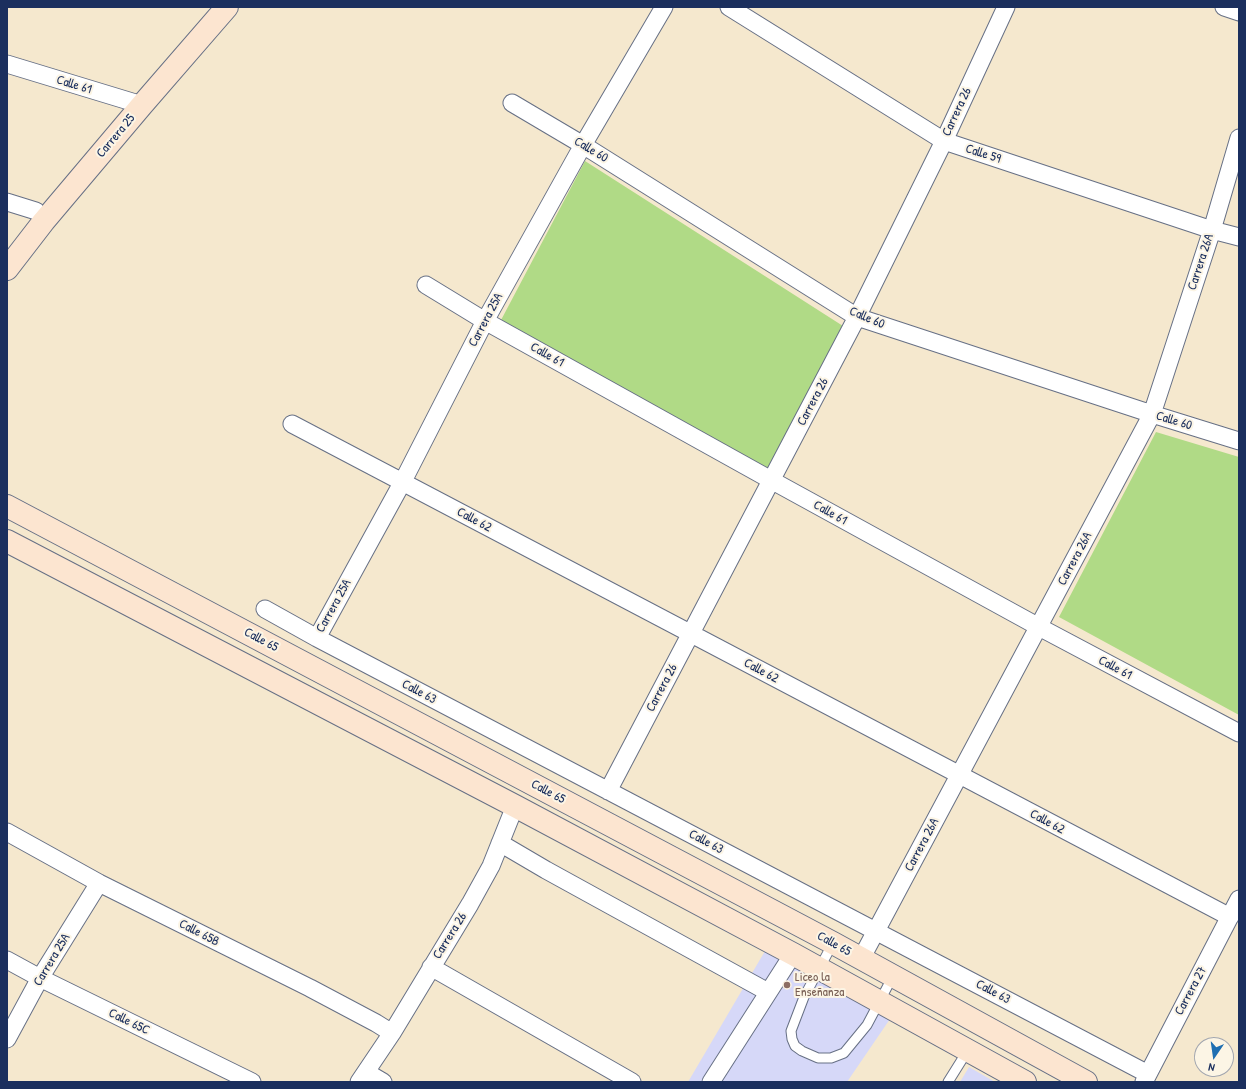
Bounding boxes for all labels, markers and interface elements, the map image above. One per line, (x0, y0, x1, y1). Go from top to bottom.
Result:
street label: Calle 61 (55, 72, 93, 98)
street label: Carrera 26 (939, 85, 975, 139)
street label: Carrera 25 (93, 111, 139, 161)
street label: Calle 60 (571, 134, 611, 166)
street label: Calle 59 (963, 141, 1003, 167)
street label: Carrera 26A (1185, 232, 1217, 292)
street label: Carrera 25A (465, 291, 507, 349)
street label: Calle 60 (847, 304, 887, 332)
street label: Calle 61 (528, 339, 566, 371)
street label: Carrera 26 (794, 375, 832, 429)
street label: Calle 60 (1154, 408, 1194, 434)
street label: Calle 61 (811, 497, 849, 529)
street label: Calle 62 (454, 504, 494, 536)
street label: Carrera 26A (1054, 530, 1096, 588)
street label: Carrera 25A (313, 577, 355, 635)
street label: Calle 65 (241, 625, 281, 655)
street label: Calle 61 (1095, 653, 1135, 683)
street label: Calle 62 (741, 655, 781, 687)
street label: Carrera 26 (643, 661, 681, 715)
street label: Calle 63 (399, 676, 439, 708)
street label: Calle 65 (528, 777, 568, 807)
street label: Calle 62 (1027, 806, 1067, 838)
street label: Carrera 26A (901, 816, 943, 874)
street label: Calle 63 (686, 826, 726, 858)
street label: Carrera 26 (430, 910, 470, 962)
street label: Calle 65B (176, 916, 222, 950)
street label: Calle 65 (814, 928, 854, 960)
street label: Carrera 25A (30, 931, 74, 989)
street label: Carrera 27 (1172, 964, 1210, 1018)
place label: Liceo la Enseñanza (795, 970, 844, 1001)
street label: Calle 63 (973, 976, 1013, 1008)
marker: Liceo la Enseñanza (782, 980, 792, 990)
street label: Calle 65C (106, 1005, 152, 1039)
north arrow (1194, 1037, 1234, 1077)
text: N (1207, 1060, 1216, 1075)

